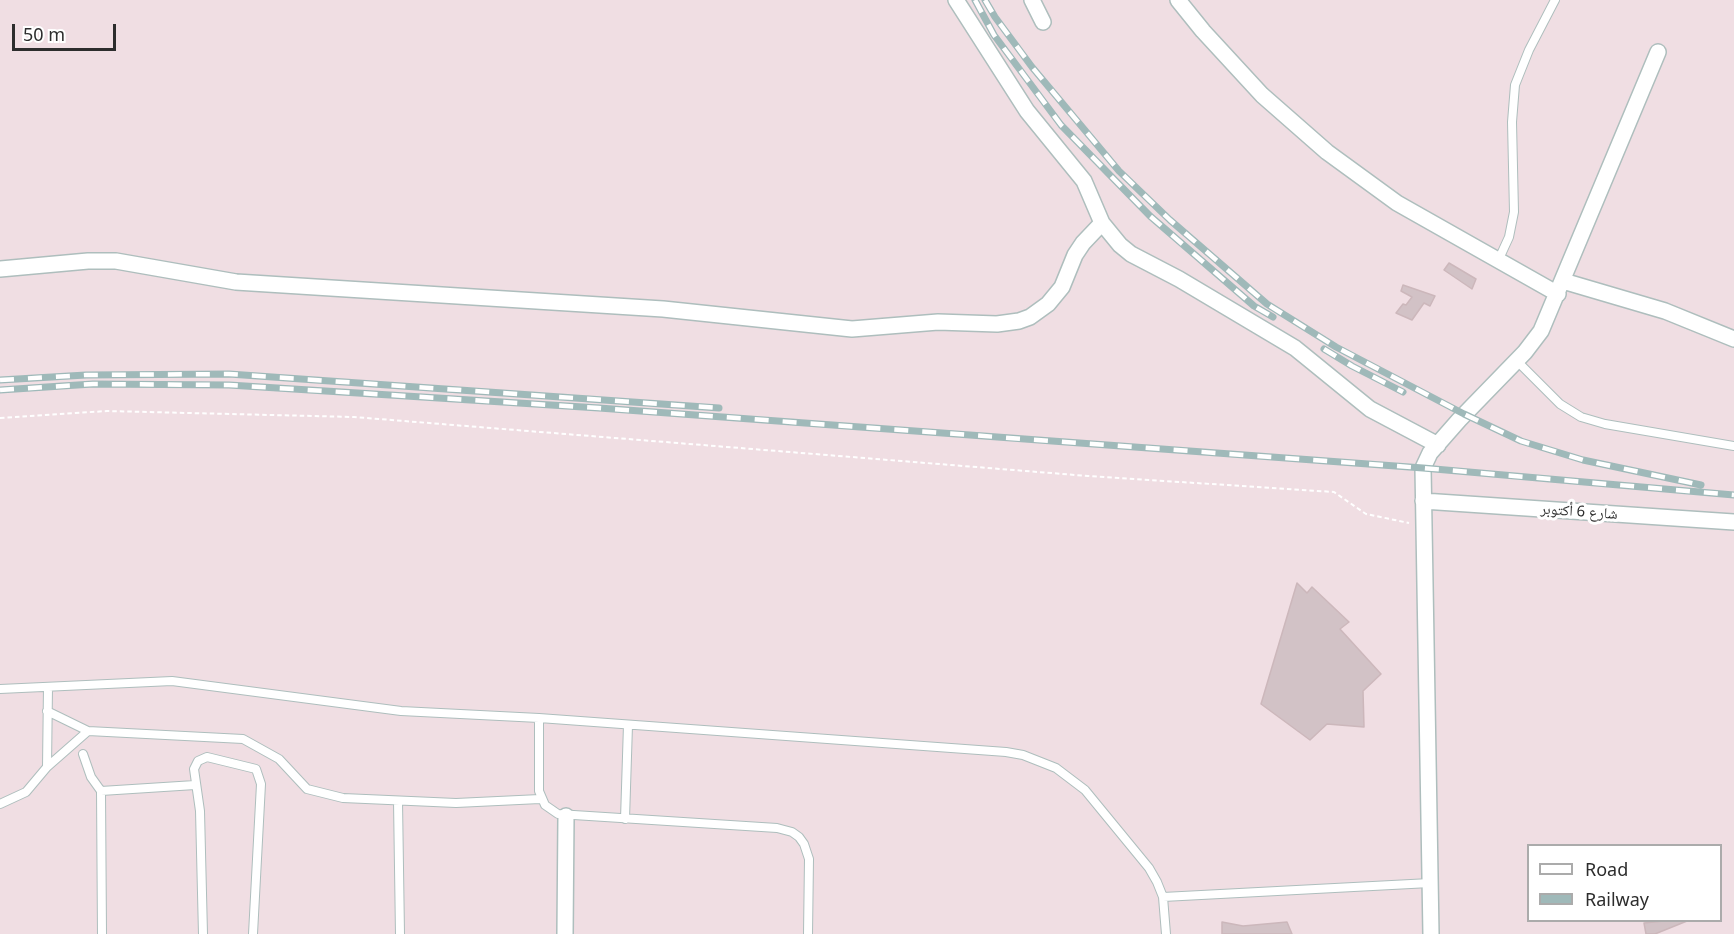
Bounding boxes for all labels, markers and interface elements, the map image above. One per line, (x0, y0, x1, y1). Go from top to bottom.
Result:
scale bar (15, 12, 118, 50)
text: 50 m (23, 22, 65, 46)
street label: شارع 6 أكتوبر (1540, 500, 1618, 524)
legend (1527, 844, 1722, 922)
text: Road (1585, 857, 1628, 881)
text: Railway (1585, 887, 1649, 911)

